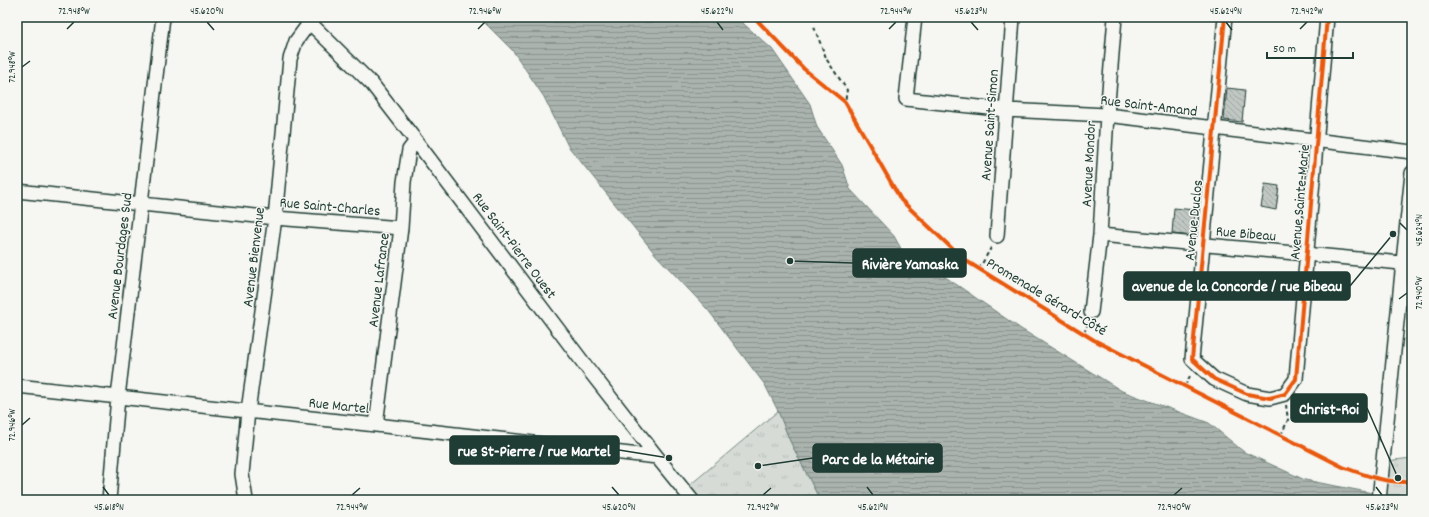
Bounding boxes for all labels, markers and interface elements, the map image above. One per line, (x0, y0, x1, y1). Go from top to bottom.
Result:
text: 72.948°W (58, 5, 90, 19)
text: 45.620°N (190, 5, 224, 19)
text: 72.946°W (469, 5, 501, 19)
text: 45.622°N (701, 5, 733, 19)
text: 72.944°W (880, 5, 912, 19)
text: 45.623°N (955, 5, 987, 19)
text: 45.624°N (1210, 5, 1242, 19)
text: 72.942°W (1291, 5, 1323, 19)
scale bar (1267, 34, 1353, 60)
text: 50 m (1273, 41, 1296, 58)
text: 72.948°W (6, 51, 20, 83)
street label: Avenue Saint-Simon (976, 69, 1006, 182)
street label: Rue Saint-Amand (1099, 90, 1198, 124)
street label: Avenue Mondor (1077, 120, 1103, 208)
street label: Avenue Sainte-Marie (1285, 143, 1317, 261)
street label: Avenue Duclos (1180, 179, 1210, 262)
street label: Rue Saint-Pierre Ouest (466, 188, 561, 305)
street label: Avenue Bourdages Sud (102, 192, 140, 321)
street label: Rue Saint-Charles (278, 193, 381, 223)
street label: Avenue Bienvenue (238, 206, 272, 309)
text: 45.624°N (1413, 214, 1427, 246)
street label: Rue Bibeau (1215, 221, 1277, 249)
street label: Avenue Lafrance (363, 231, 397, 329)
callout: Rivière Yamaska (853, 249, 966, 277)
street label: Promenade Gérard-Côté (981, 253, 1111, 343)
text: Rivière Yamaska (862, 254, 960, 277)
callout: avenue de la Concorde / rue Bibeau (1124, 272, 1350, 300)
text: avenue de la Concorde / rue Bibeau (1132, 276, 1342, 299)
text: 72.940°W (1413, 276, 1427, 310)
street label: Rue Martel (307, 393, 371, 421)
callout: Christ-Roi (1291, 394, 1367, 422)
text: Christ-Roi (1299, 399, 1359, 422)
text: 72.946°W (6, 409, 20, 441)
callout: rue St-Pierre / rue Martel (450, 436, 619, 464)
text: rue St-Pierre / rue Martel (457, 441, 611, 464)
callout: Parc de la Métairie (813, 444, 942, 472)
text: Parc de la Métairie (822, 449, 934, 472)
text: 45.618°N (94, 501, 124, 515)
text: 72.944°W (336, 501, 368, 515)
text: 45.620°N (602, 501, 636, 515)
text: 72.942°W (747, 501, 779, 515)
text: 45.621°N (858, 501, 888, 515)
text: 72.940°W (1158, 501, 1191, 515)
text: 45.623°N (1366, 501, 1398, 515)

